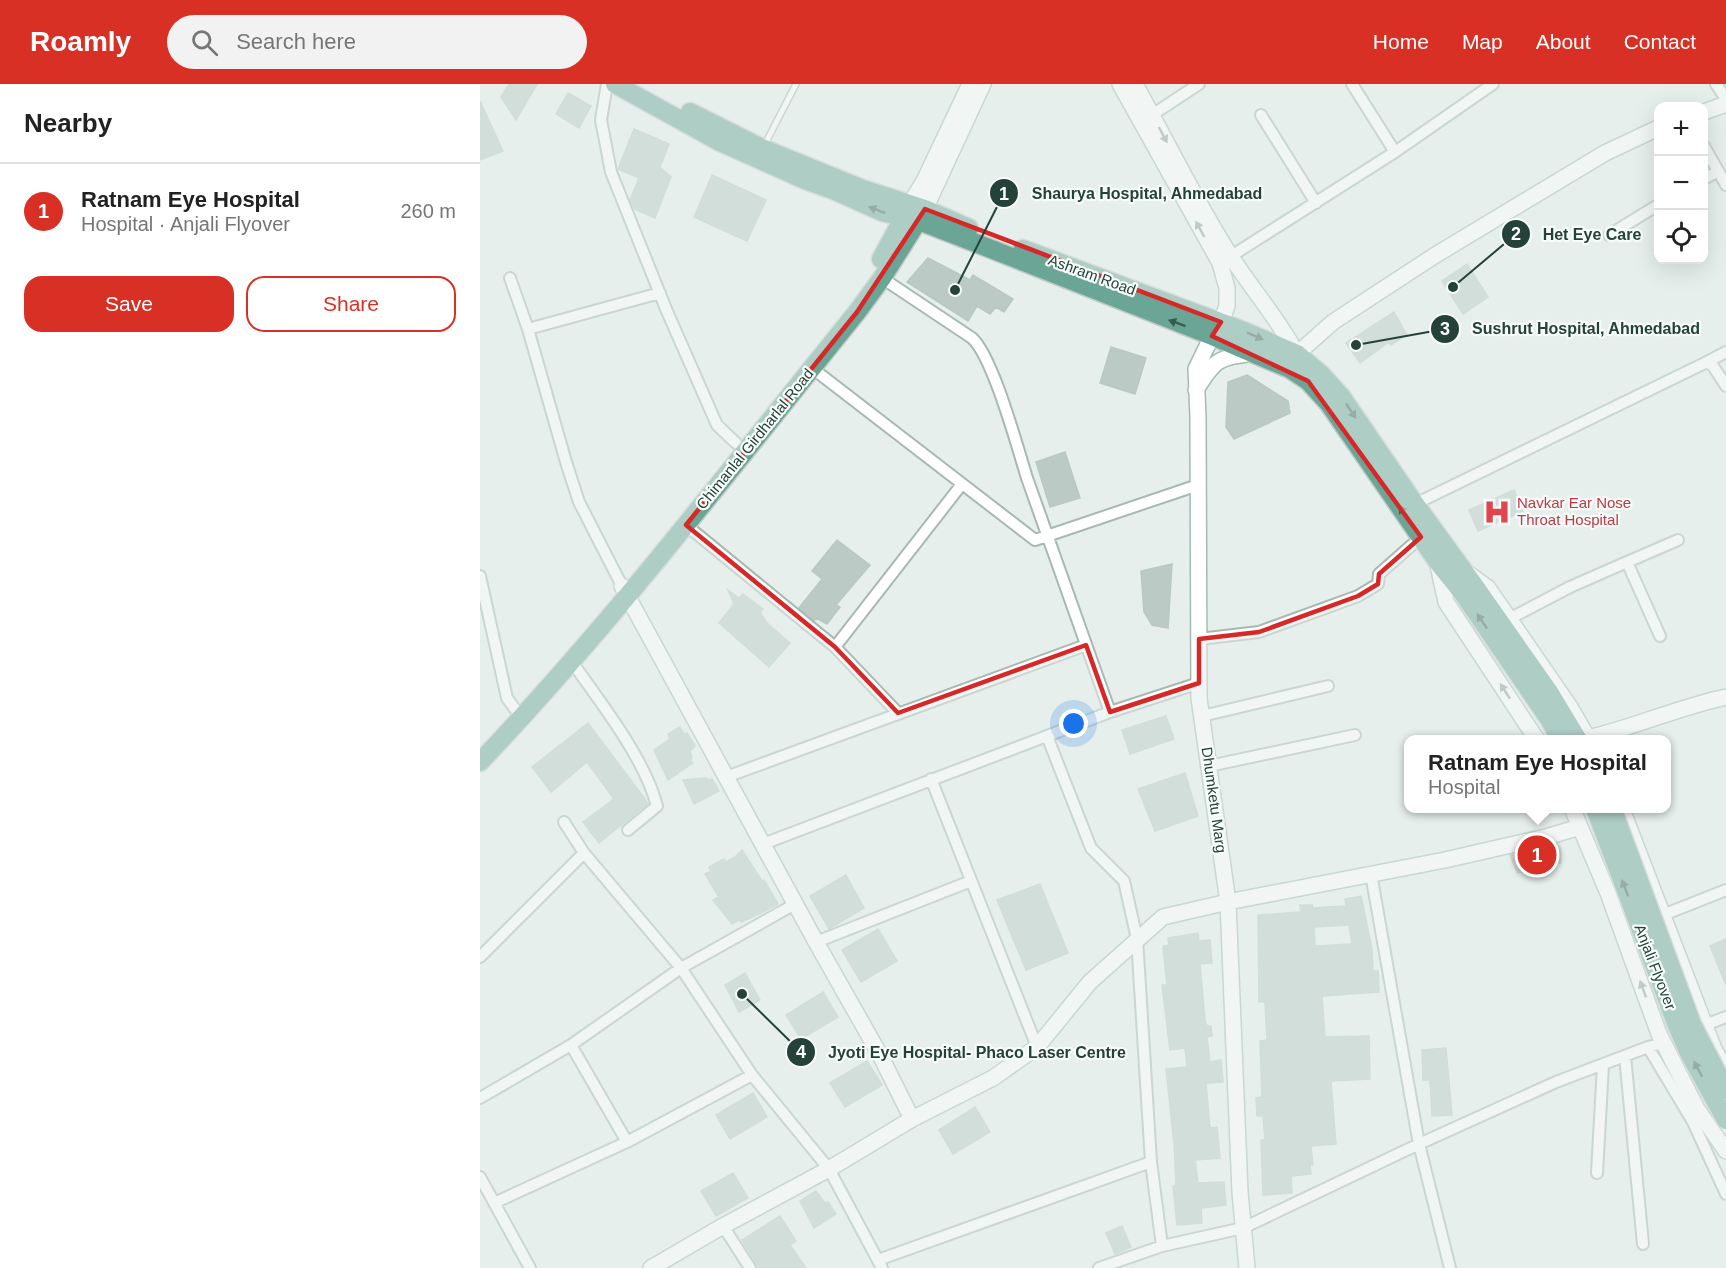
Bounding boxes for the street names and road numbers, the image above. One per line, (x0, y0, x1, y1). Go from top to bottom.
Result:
street label: Ashram Road (1046, 251, 1138, 298)
street label: Chimanlal Girdharlal Road (693, 365, 817, 512)
street label: Dhumketu Marg (1199, 746, 1230, 854)
street label: Anjali Flyover (1631, 922, 1680, 1012)

